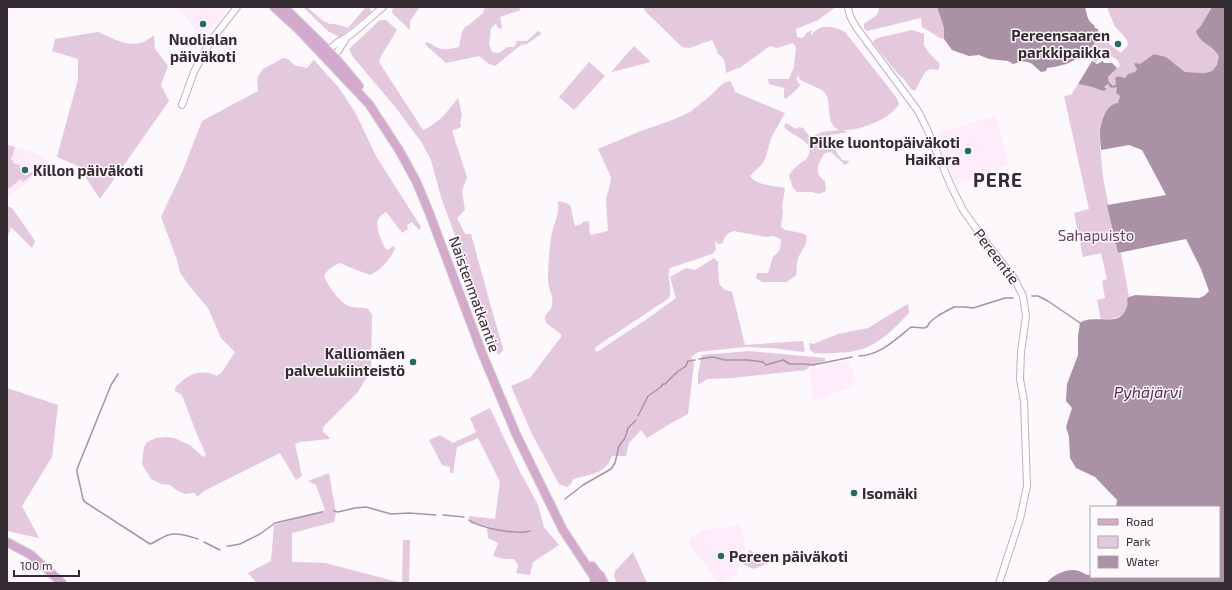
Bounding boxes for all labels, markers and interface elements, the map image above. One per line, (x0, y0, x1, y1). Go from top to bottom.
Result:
marker: Nuolialan päiväkoti (198, 19, 208, 29)
place label: Pereensaaren parkkipaikka (1011, 26, 1110, 61)
place label: Nuolialan päiväkoti (169, 30, 237, 65)
marker: Pereensaaren parkkipaikka (1113, 39, 1123, 49)
place label: Pilke luontopäiväkoti Haikara (809, 133, 960, 168)
marker: Pilke luontopäiväkoti Haikara (963, 146, 973, 156)
place label: Killon päiväkoti (33, 161, 143, 179)
marker: Killon päiväkoti (20, 165, 30, 175)
district label: PERE (973, 168, 1023, 191)
street label: Pereentie (970, 225, 1024, 287)
park label: Sahapuisto (1058, 226, 1134, 244)
street label: Naistenmatkantie (446, 234, 504, 354)
place label: Kalliomäen palvelukiinteistö (285, 344, 405, 379)
marker: Kalliomäen palvelukiinteistö (408, 357, 418, 367)
water label: Pyhäjärvi (1114, 382, 1182, 402)
place label: Isomäki (862, 484, 918, 502)
marker: Isomäki (849, 488, 859, 498)
legend (1090, 506, 1220, 578)
text: Road (1126, 514, 1154, 528)
text: Park (1126, 534, 1151, 548)
place label: Pereen päiväkoti (729, 547, 848, 565)
marker: Pereen päiväkoti (716, 551, 726, 561)
scale bar (14, 552, 79, 578)
text: Water (1126, 554, 1160, 568)
text: 100 m (20, 558, 52, 572)

